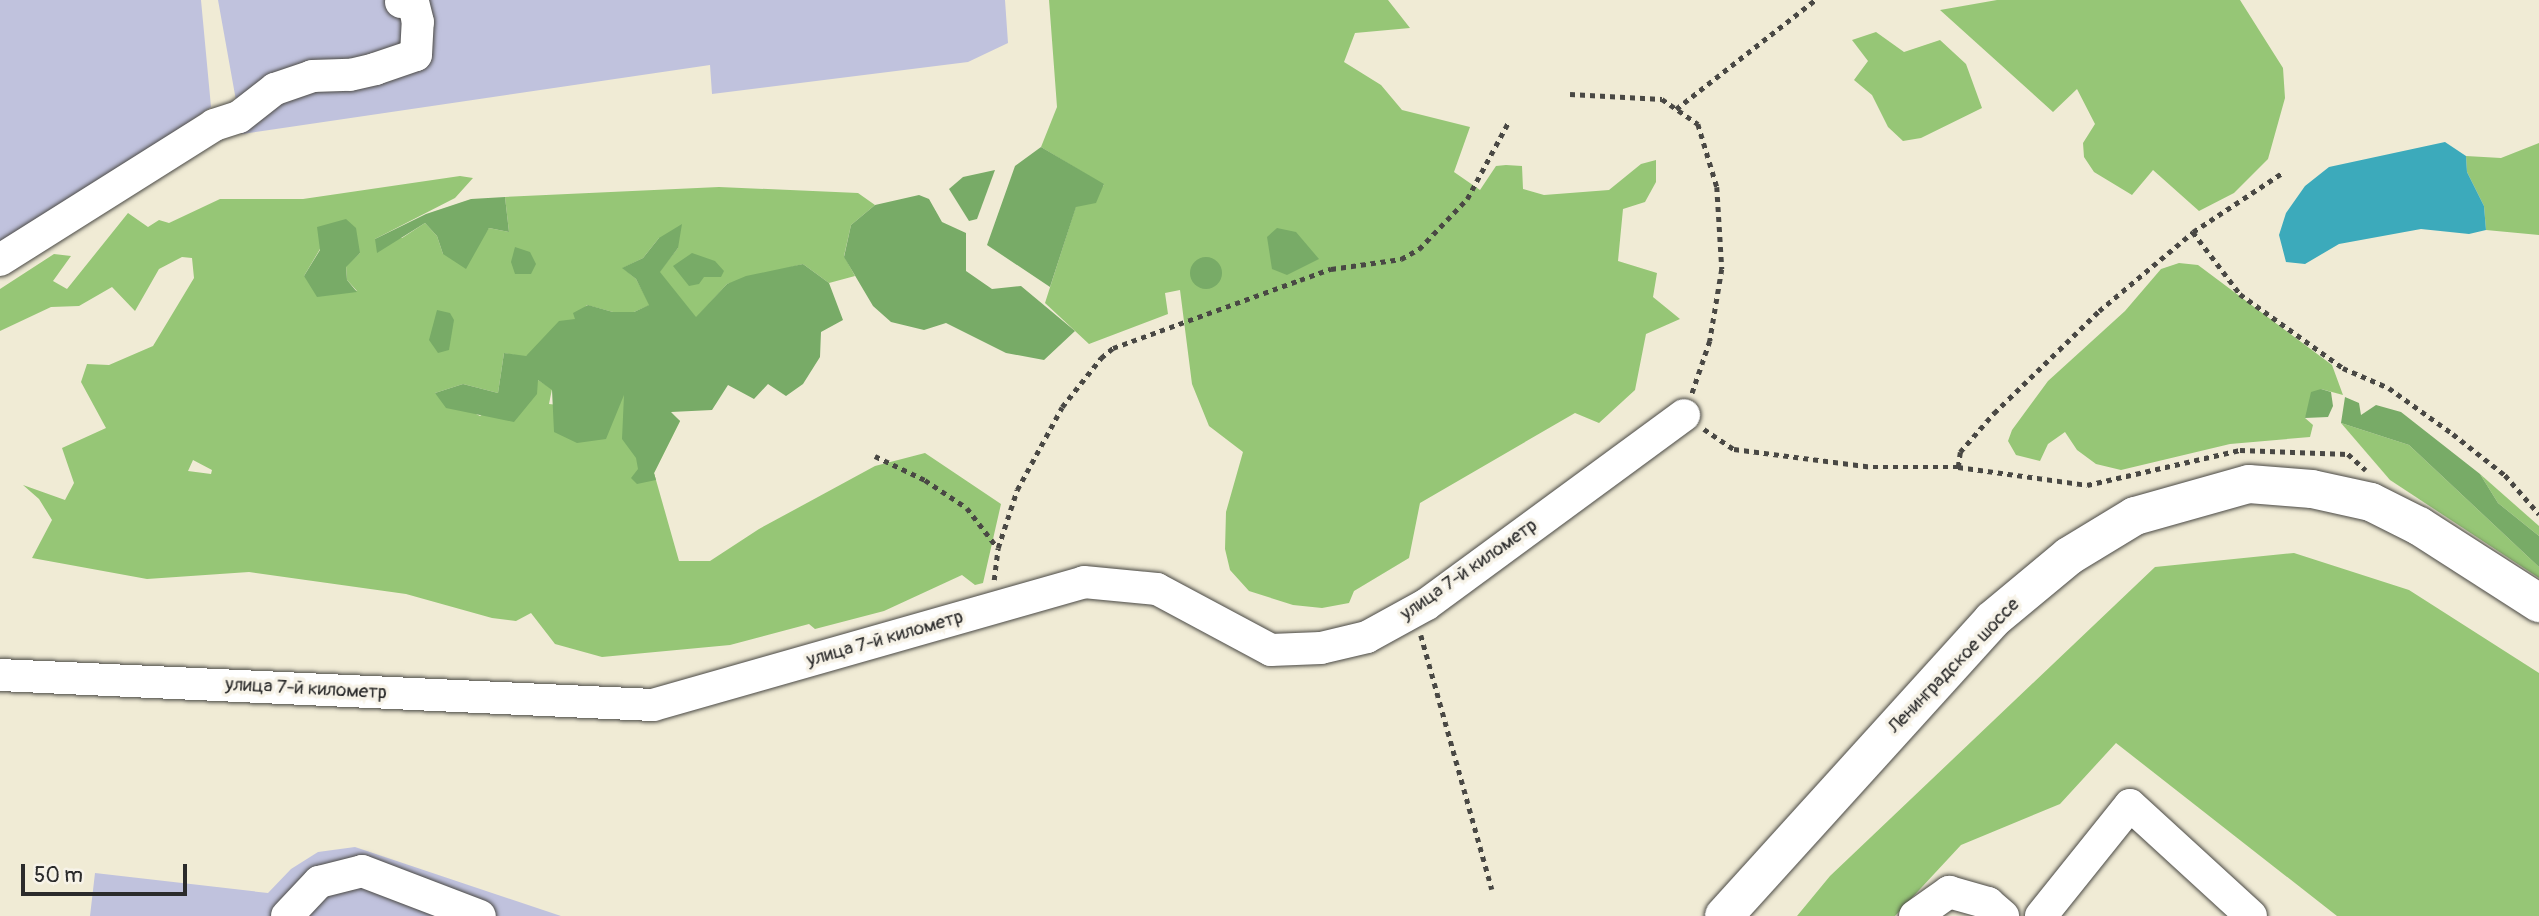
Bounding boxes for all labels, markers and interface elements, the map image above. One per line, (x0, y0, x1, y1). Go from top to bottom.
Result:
street label: улица 7-й километр (1396, 514, 1542, 626)
street label: Ленинградское шоссе (1884, 594, 2024, 738)
street label: улица 7-й километр (804, 606, 966, 672)
street label: улица 7-й километр (225, 673, 387, 705)
scale bar (24, 850, 191, 894)
text: 50 m (34, 862, 83, 889)

